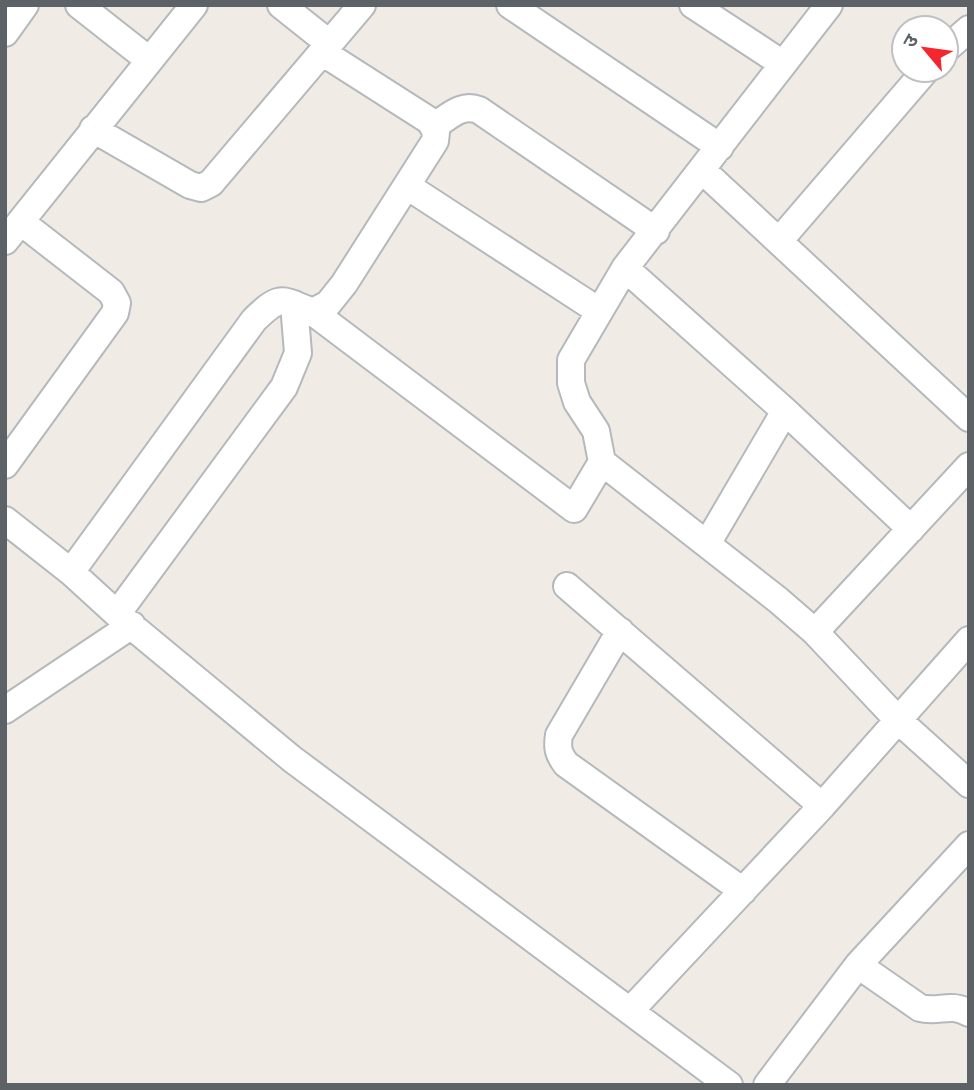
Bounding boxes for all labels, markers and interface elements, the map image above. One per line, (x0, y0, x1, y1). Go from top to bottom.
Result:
north arrow (890, 14, 960, 84)
text: उ (899, 30, 925, 52)

